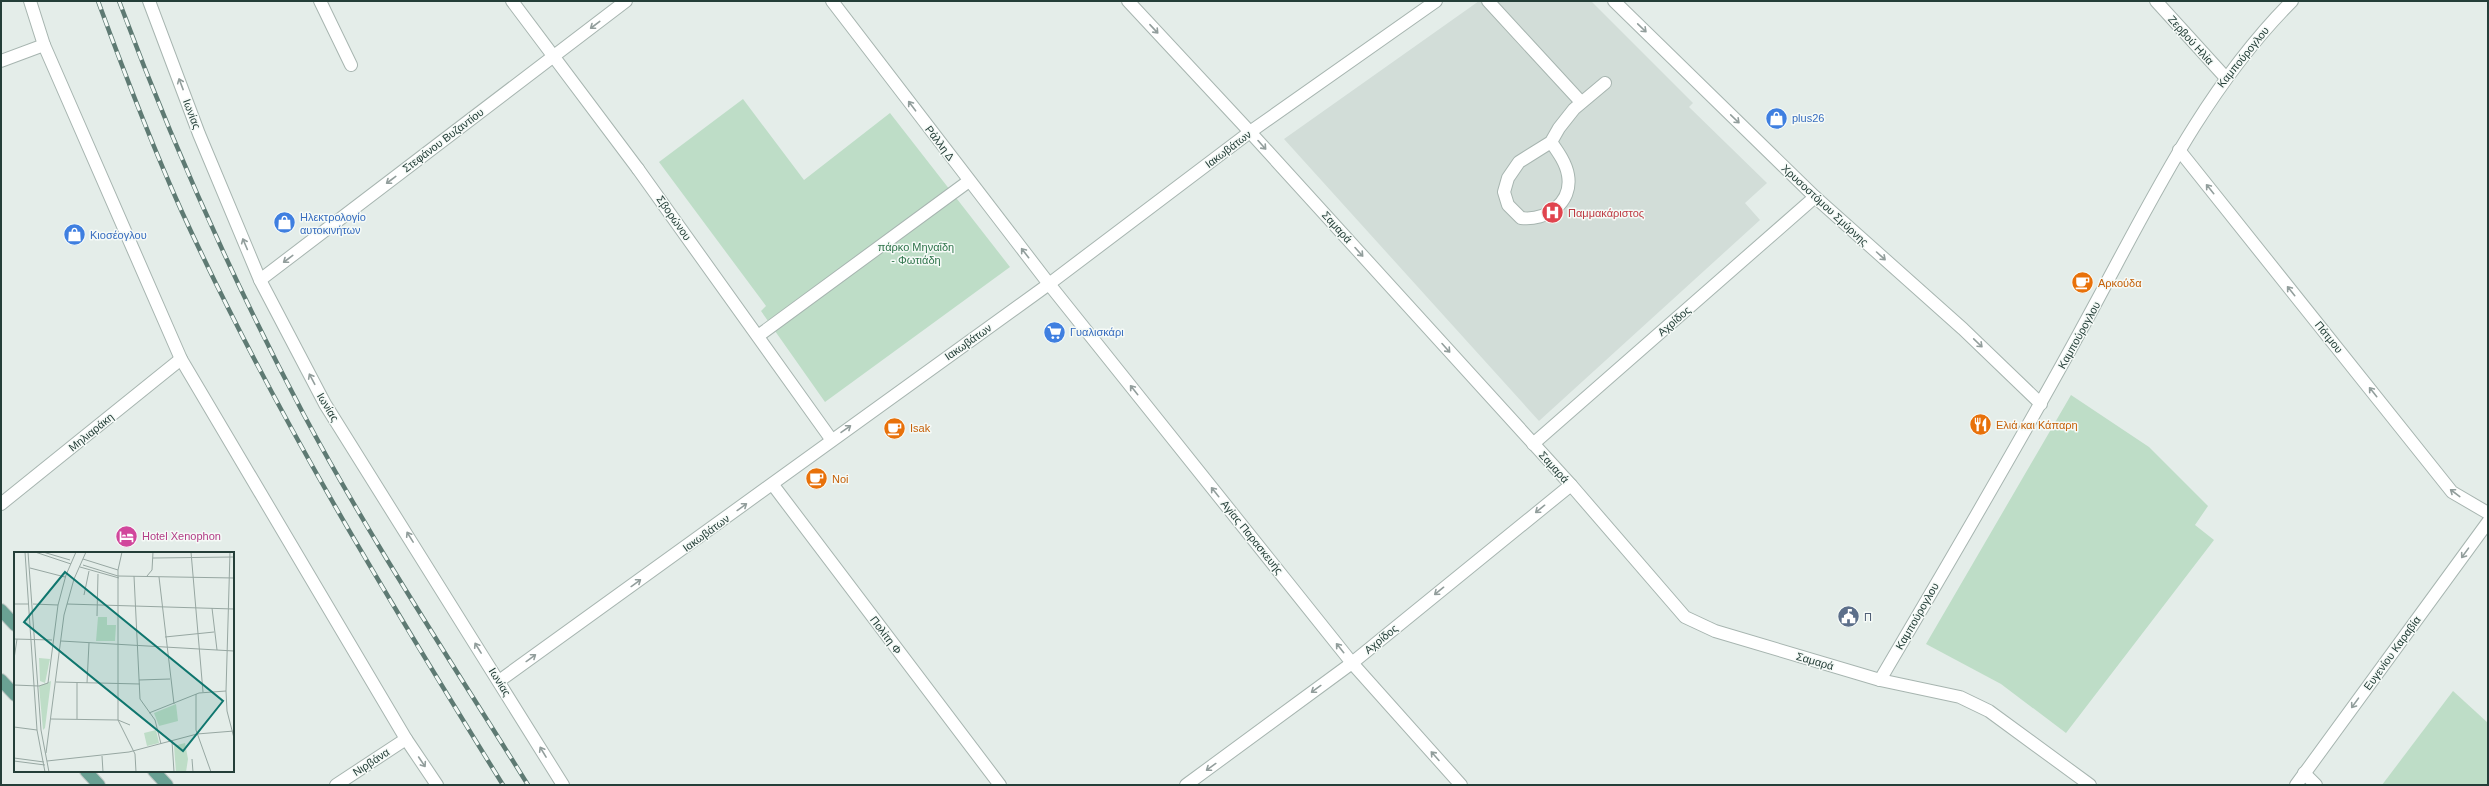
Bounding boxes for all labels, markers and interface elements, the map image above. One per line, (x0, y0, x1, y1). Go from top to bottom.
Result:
street label: Ζερβού Ηλία (2166, 13, 2217, 67)
one-way arrow (589, 20, 600, 29)
one-way arrow (1637, 23, 1647, 33)
one-way arrow (1150, 24, 1159, 35)
street label: Καμπούρογλου (2215, 24, 2271, 90)
one-way arrow (176, 79, 184, 91)
street label: Ιωνίας (181, 97, 203, 131)
one-way arrow (908, 100, 916, 111)
shop icon: plus26 (1764, 105, 1790, 131)
street label: Στεφάνου Βυζαντίου (400, 106, 486, 174)
place label: plus26 (1792, 112, 1824, 124)
one-way arrow (1730, 114, 1740, 124)
street label: Ράλλη Δ (923, 123, 957, 163)
street label: Ιακωβάτων (1203, 128, 1254, 170)
one-way arrow (1257, 140, 1267, 150)
street label: Χρυσοστόμου Σμύρνης (1779, 162, 1871, 248)
one-way arrow (386, 176, 397, 184)
one-way arrow (2206, 184, 2215, 195)
street label: Σβορώνου (654, 193, 694, 243)
hospital icon: Παμμακάριστος (1540, 200, 1566, 226)
place label: Παμμακάριστος (1568, 207, 1644, 219)
street label: Σαμαρά (1320, 209, 1355, 246)
shop icon: Ηλεκτρολογίο αυτοκινήτων (272, 210, 298, 236)
place label: Ηλεκτρολογίο αυτοκινήτων (300, 211, 366, 236)
shop icon: Κιοσέογλου (61, 222, 87, 248)
place label: Κιοσέογλου (90, 229, 147, 241)
one-way arrow (241, 238, 249, 250)
park label: πάρκο Μηναΐδη - Φωτιάδη (878, 241, 954, 266)
one-way arrow (1354, 246, 1363, 256)
one-way arrow (1021, 248, 1030, 259)
one-way arrow (1876, 251, 1886, 261)
one-way arrow (282, 255, 293, 263)
cafe icon: Αρκούδα (2070, 270, 2096, 296)
place label: Αρκούδα (2098, 277, 2142, 289)
one-way arrow (2287, 285, 2296, 296)
street label: Καμπούρογλου (2056, 299, 2102, 371)
street label: Αχρίδος (1655, 304, 1693, 338)
supermarket icon: Γυαλισκάρι (1041, 319, 1067, 345)
street label: Πάτμου (2313, 319, 2345, 355)
street label: Ιακωβάτων (942, 321, 994, 363)
place label: Γυαλισκάρι (1070, 326, 1124, 338)
one-way arrow (1973, 338, 1983, 348)
one-way arrow (1442, 343, 1451, 353)
one-way arrow (308, 373, 316, 385)
one-way arrow (1130, 385, 1138, 396)
one-way arrow (2368, 387, 2377, 398)
street label: Ιωνίας (315, 391, 341, 423)
street label: Μηλιαράκη (66, 410, 116, 454)
restaurant icon: Ελιά και Κάπαρη (1967, 412, 1993, 438)
cafe icon: Isak (881, 415, 907, 441)
place label: Ελιά και Κάπαρη (1996, 419, 2078, 431)
place label: Isak (910, 422, 931, 434)
one-way arrow (840, 425, 851, 433)
street label: Σαμαρά (1537, 449, 1572, 486)
cafe icon: Noi (803, 466, 829, 492)
place label: Noi (832, 473, 849, 485)
one-way arrow (1211, 486, 1220, 497)
one-way arrow (2449, 488, 2460, 497)
street label: Αγίας Παρασκευής (1219, 498, 1285, 576)
one-way arrow (736, 503, 747, 511)
one-way arrow (1535, 505, 1546, 514)
street label: Ιακωβάτων (680, 512, 732, 554)
hotel icon: Hotel Xenophon (113, 523, 139, 549)
place label: Hotel Xenophon (142, 530, 221, 542)
one-way arrow (406, 532, 414, 543)
one-way arrow (2461, 547, 2469, 558)
inset map (14, 552, 234, 772)
one-way arrow (631, 579, 642, 587)
street label: Καμπούρογλου (1893, 581, 1941, 651)
one-way arrow (1434, 587, 1445, 596)
public building icon: Π (1836, 604, 1862, 630)
place label: Π (1864, 611, 1872, 623)
street label: Ευγενίου Καραβία (2361, 613, 2423, 692)
street label: Πολίτη Φ (868, 614, 904, 656)
street label: Αχρίδος (1362, 622, 1400, 656)
one-way arrow (474, 642, 482, 654)
one-way arrow (1336, 642, 1345, 653)
street label: Σαμαρά (1795, 650, 1836, 672)
one-way arrow (525, 654, 536, 662)
street label: Ιωνίας (487, 666, 513, 698)
one-way arrow (1310, 685, 1321, 694)
one-way arrow (2351, 697, 2359, 708)
street label: Νιρβάνα (350, 745, 392, 778)
one-way arrow (538, 746, 546, 758)
one-way arrow (1431, 751, 1440, 761)
one-way arrow (418, 756, 426, 768)
one-way arrow (1206, 762, 1217, 771)

